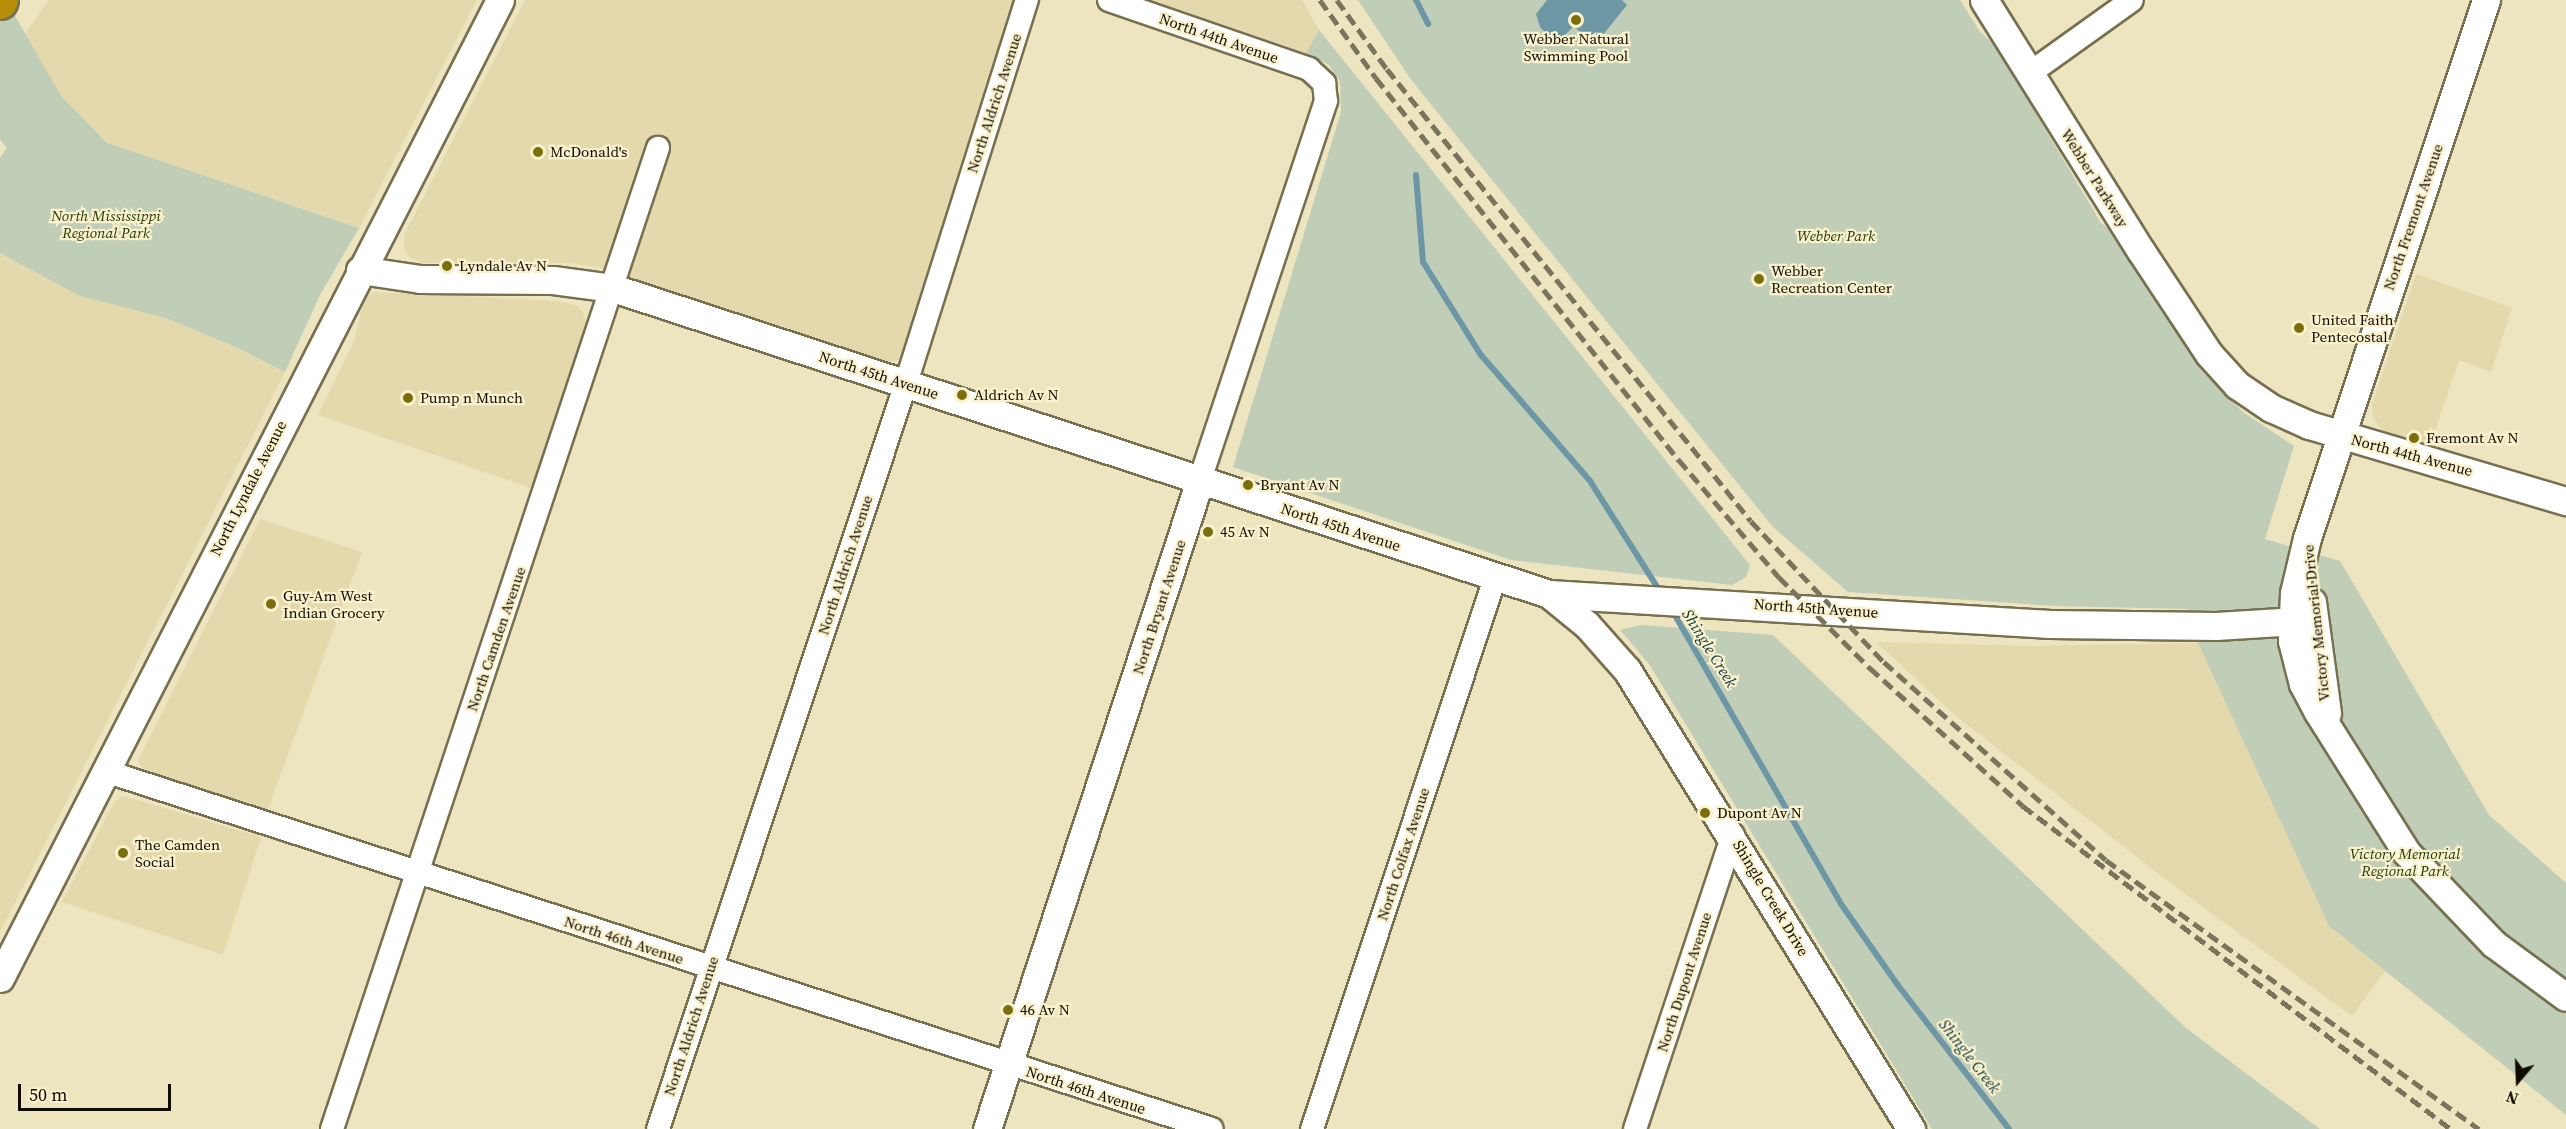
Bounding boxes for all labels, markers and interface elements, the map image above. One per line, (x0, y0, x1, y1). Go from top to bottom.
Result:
street label: North 44th Avenue (1157, 9, 1281, 67)
marker: Webber Natural Swimming Pool (1569, 13, 1583, 27)
place label: Webber Natural Swimming Pool (1523, 29, 1629, 64)
street label: North Aldrich Avenue (963, 31, 1025, 175)
street label: Webber Parkway (2058, 125, 2132, 231)
street label: North Fremont Avenue (2379, 141, 2447, 293)
place label: McDonald's (550, 143, 627, 161)
marker: McDonald's (531, 145, 545, 159)
park label: North Mississippi Regional Park (51, 206, 161, 241)
park label: Webber Park (1797, 227, 1875, 245)
place label: Lyndale Av N (459, 257, 547, 275)
marker: Lyndale Av N (440, 259, 454, 273)
place label: Webber Recreation Center (1771, 261, 1892, 296)
marker: Webber Recreation Center (1752, 272, 1766, 286)
place label: United Faith Pentecostal (2311, 310, 2394, 345)
marker: United Faith Pentecostal (2292, 321, 2306, 335)
street label: North 45th Avenue (817, 347, 941, 403)
place label: Aldrich Av N (974, 386, 1059, 404)
marker: Aldrich Av N (955, 388, 969, 402)
place label: Pump n Munch (420, 389, 523, 407)
marker: Pump n Munch (401, 391, 415, 405)
street label: North Lyndale Avenue (206, 417, 290, 559)
place label: Fremont Av N (2426, 429, 2519, 447)
street label: North 44th Avenue (2349, 430, 2475, 480)
marker: Fremont Av N (2407, 431, 2421, 445)
place label: Bryant Av N (1260, 476, 1339, 494)
marker: Bryant Av N (1241, 478, 1255, 492)
street label: North Aldrich Avenue (814, 493, 876, 637)
street label: North 45th Avenue (1279, 499, 1403, 555)
place label: 45 Av N (1220, 523, 1270, 541)
marker: 45 Av N (1201, 525, 1215, 539)
street label: North Bryant Avenue (1129, 537, 1189, 677)
street label: Victory Memorial Drive (2299, 544, 2333, 702)
street label: North Camden Avenue (463, 564, 529, 714)
place label: Guy-Am West Indian Grocery (283, 586, 385, 621)
street label: North 45th Avenue (1753, 595, 1879, 621)
marker: Guy-Am West Indian Grocery (264, 597, 278, 611)
water label: Shingle Creek (1678, 605, 1742, 691)
street label: North Colfax Avenue (1373, 785, 1433, 923)
place label: Dupont Av N (1717, 804, 1802, 822)
marker: Dupont Av N (1698, 806, 1712, 820)
place label: The Camden Social (135, 835, 220, 870)
street label: Shingle Creek Drive (1729, 837, 1813, 959)
park label: Victory Memorial Regional Park (2350, 844, 2460, 879)
marker: The Camden Social (116, 846, 130, 860)
street label: North Dupont Avenue (1653, 910, 1715, 1054)
street label: North 46th Avenue (562, 912, 686, 968)
street label: North Aldrich Avenue (660, 954, 722, 1098)
place label: 46 Av N (1020, 1001, 1070, 1019)
marker: 46 Av N (1001, 1003, 1015, 1017)
water label: Shingle Creek (1935, 1015, 2005, 1097)
north arrow (2488, 1051, 2548, 1111)
street label: North 46th Avenue (1024, 1062, 1148, 1118)
scale bar (21, 1072, 174, 1110)
text: 50 m (29, 1082, 67, 1107)
text: N (2503, 1086, 2521, 1110)

